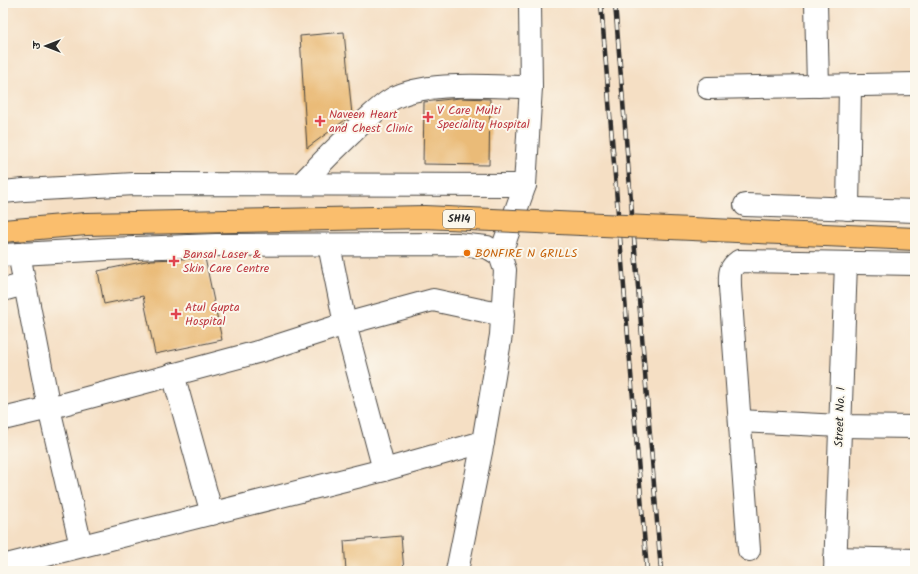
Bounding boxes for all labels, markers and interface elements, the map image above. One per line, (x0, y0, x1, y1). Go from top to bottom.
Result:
north arrow (26, 26, 66, 66)
text: उ (28, 40, 46, 49)
place label: V Care Multi Speciality Hospital (437, 101, 530, 134)
place label: Naveen Heart and Chest Clinic (329, 105, 413, 138)
marker: V Care Multi Speciality Hospital (422, 111, 434, 123)
marker: Naveen Heart and Chest Clinic (314, 115, 326, 127)
road number: SH14 (443, 210, 475, 228)
place label: BONFIRE N GRILLS (475, 244, 578, 263)
place label: Bansal Laser & Skin Care Centre (183, 245, 270, 278)
marker: BONFIRE N GRILLS (462, 248, 472, 258)
marker: Bansal Laser & Skin Care Centre (168, 255, 180, 267)
place label: Atul Gupta Hospital (185, 298, 240, 331)
marker: Atul Gupta Hospital (170, 308, 182, 320)
street label: Street No. 1 (829, 386, 851, 447)

